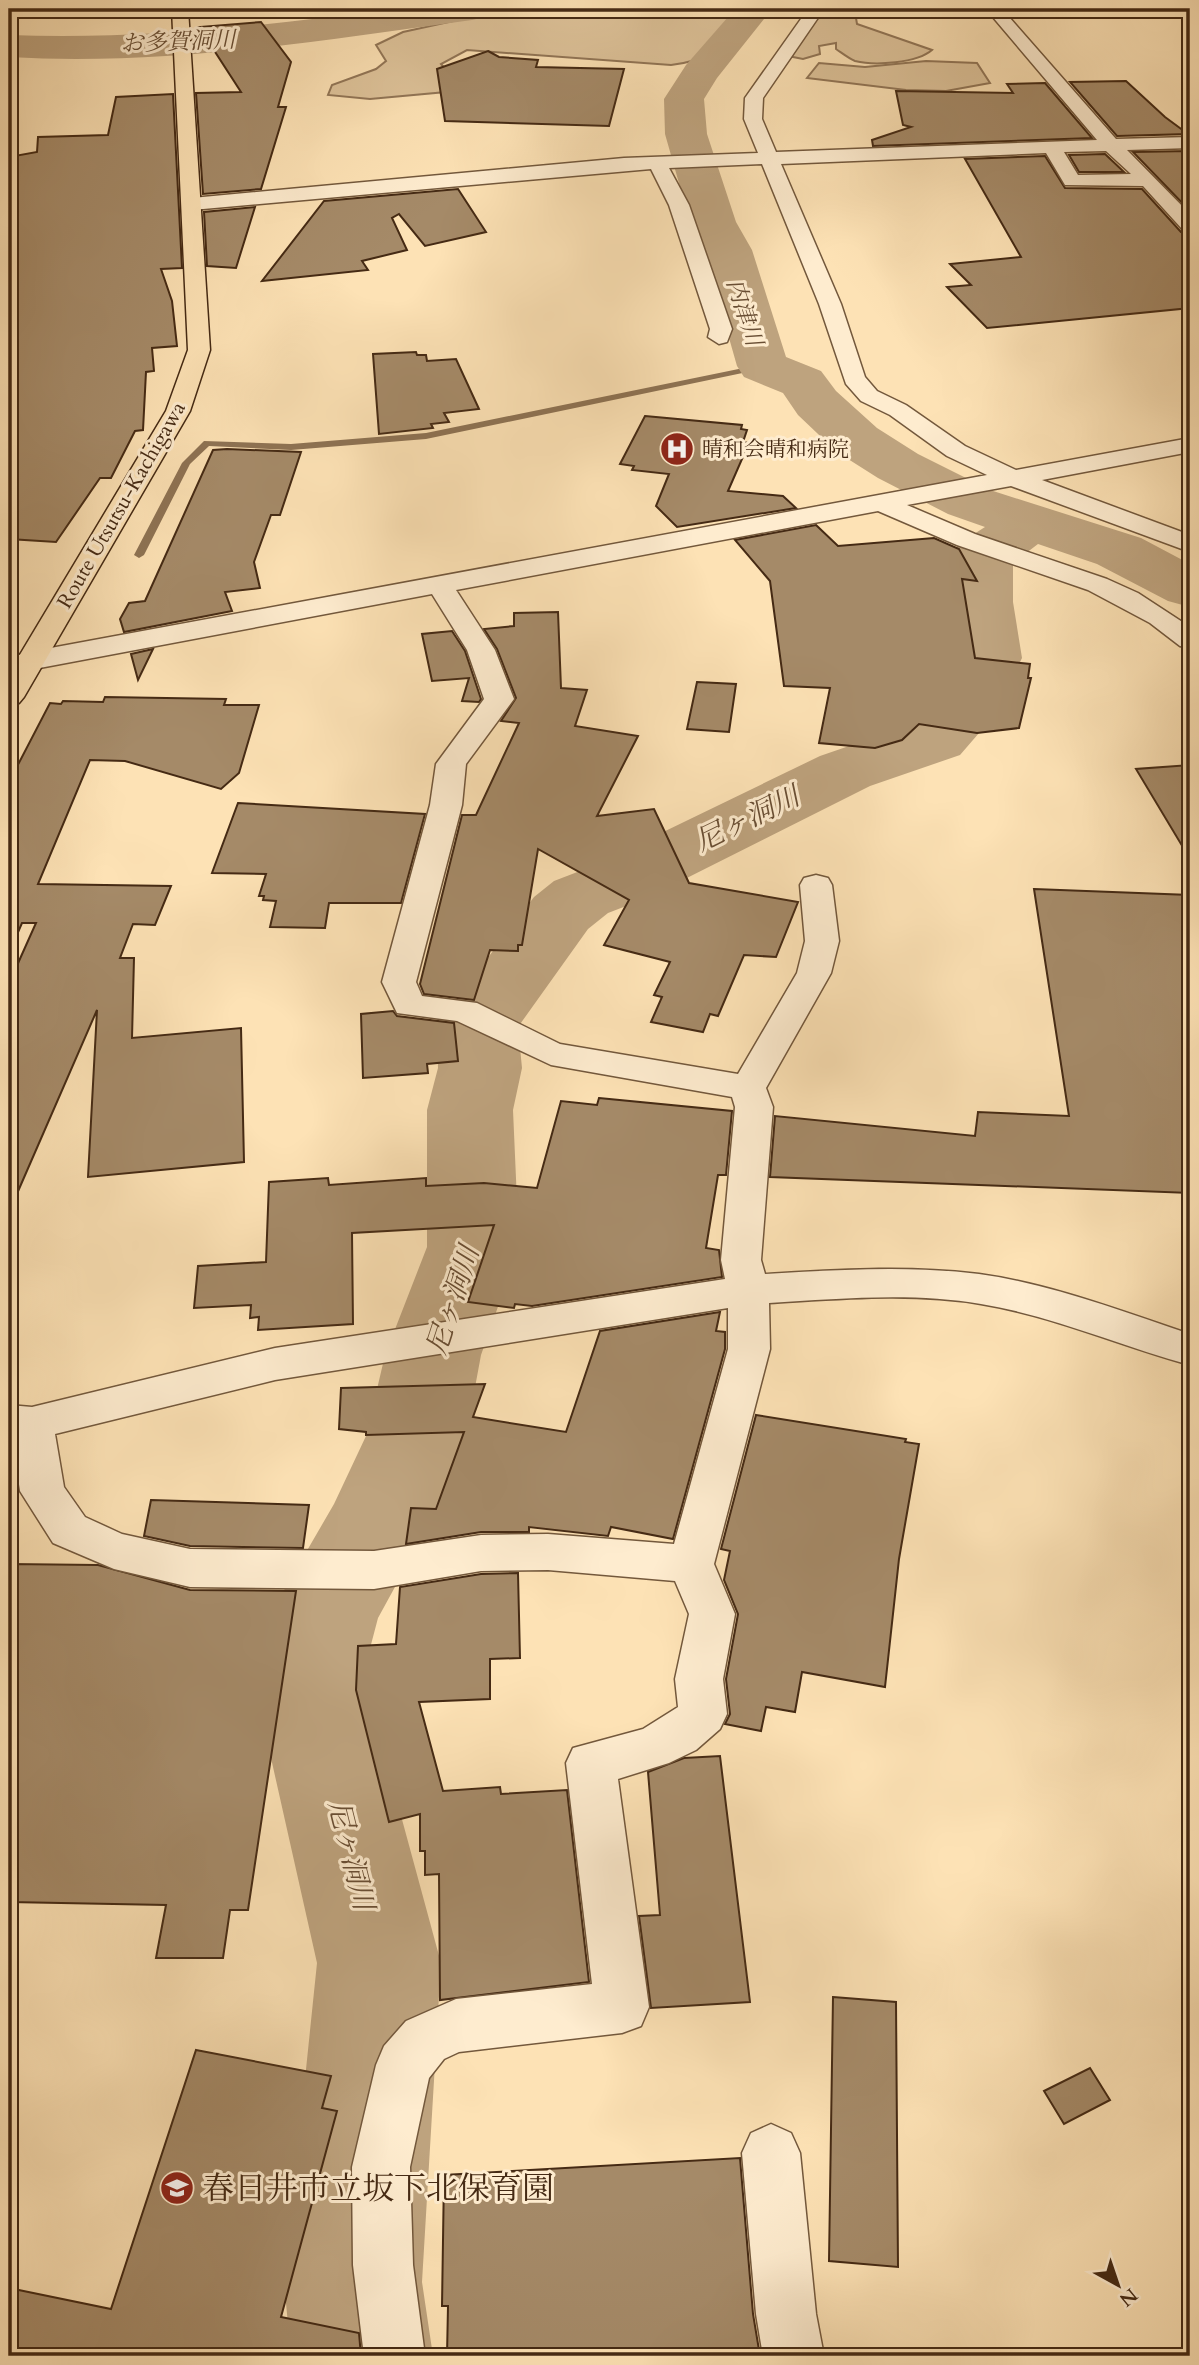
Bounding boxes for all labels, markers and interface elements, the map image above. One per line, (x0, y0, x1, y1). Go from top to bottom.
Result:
water label: お多賀洞川 (120, 24, 239, 59)
water label: 内津川 (719, 275, 771, 353)
street label: Route Utsutsu-Kachigawa (50, 396, 193, 614)
hospital icon: 晴和会晴和病院 (658, 430, 696, 468)
place label: 晴和会晴和病院 (702, 435, 849, 464)
water label: 尼ヶ洞川 (689, 776, 809, 861)
water label: 尼ヶ洞川 (418, 1238, 489, 1359)
water label: 尼ヶ洞川 (319, 1796, 384, 1917)
place label: 春日井市立坂下北保育園 (202, 2167, 554, 2211)
school or university icon: 春日井市立坂下北保育園 (158, 2169, 196, 2207)
north arrow (1084, 2250, 1154, 2320)
text: N (1113, 2282, 1143, 2313)

